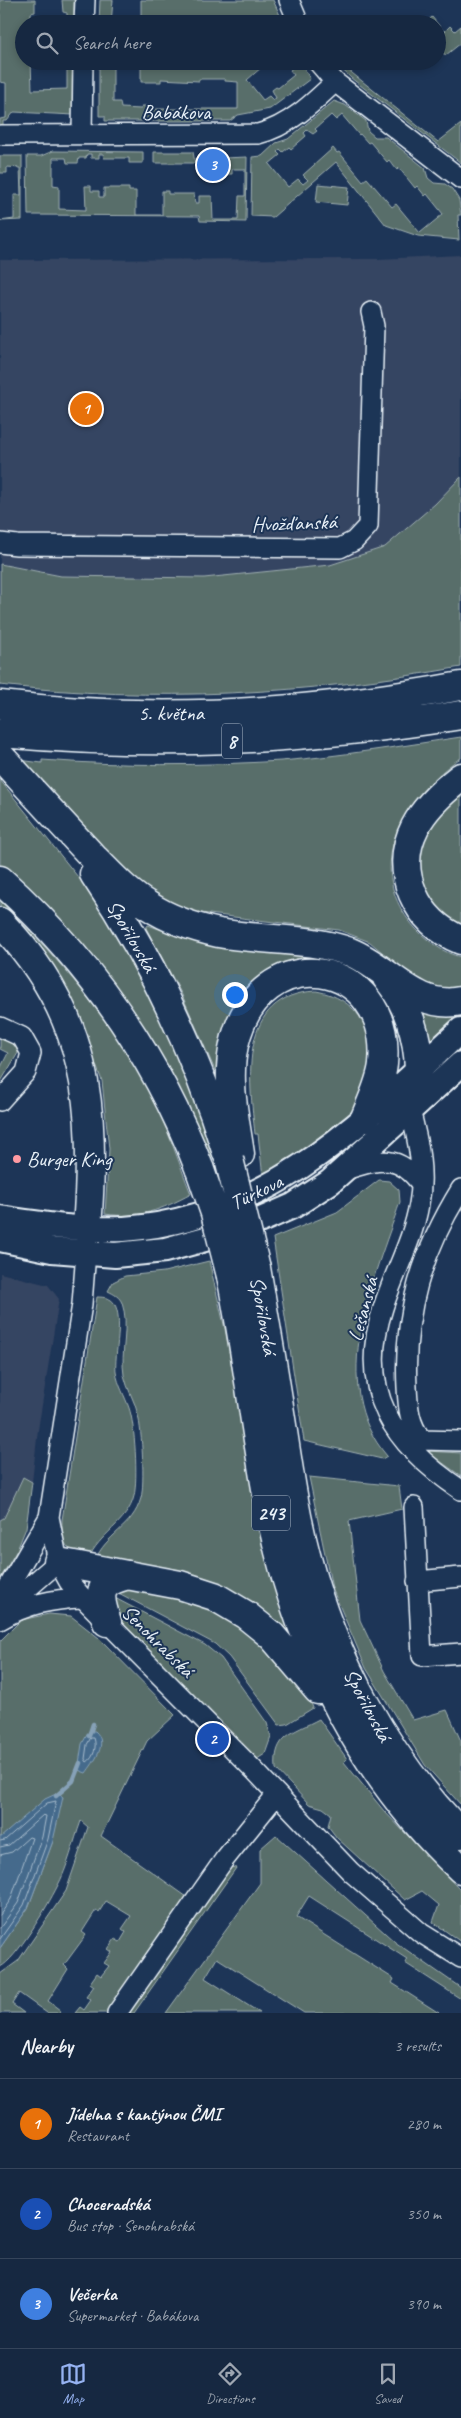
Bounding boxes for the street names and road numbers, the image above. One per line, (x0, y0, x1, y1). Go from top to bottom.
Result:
street label: Babákova (141, 99, 212, 125)
street label: Hvožďanská (251, 508, 339, 537)
street label: 5. května (138, 700, 206, 726)
road number: 8 (222, 724, 242, 758)
street label: Spořilovská (101, 895, 164, 978)
street label: Türkova (225, 1167, 288, 1216)
street label: Lešanská (342, 1272, 385, 1344)
street label: Spořilovská (244, 1275, 284, 1359)
road number: 243 (252, 1496, 290, 1530)
street label: Senohrabská (116, 1599, 201, 1684)
street label: Spořilovská (338, 1664, 399, 1748)

